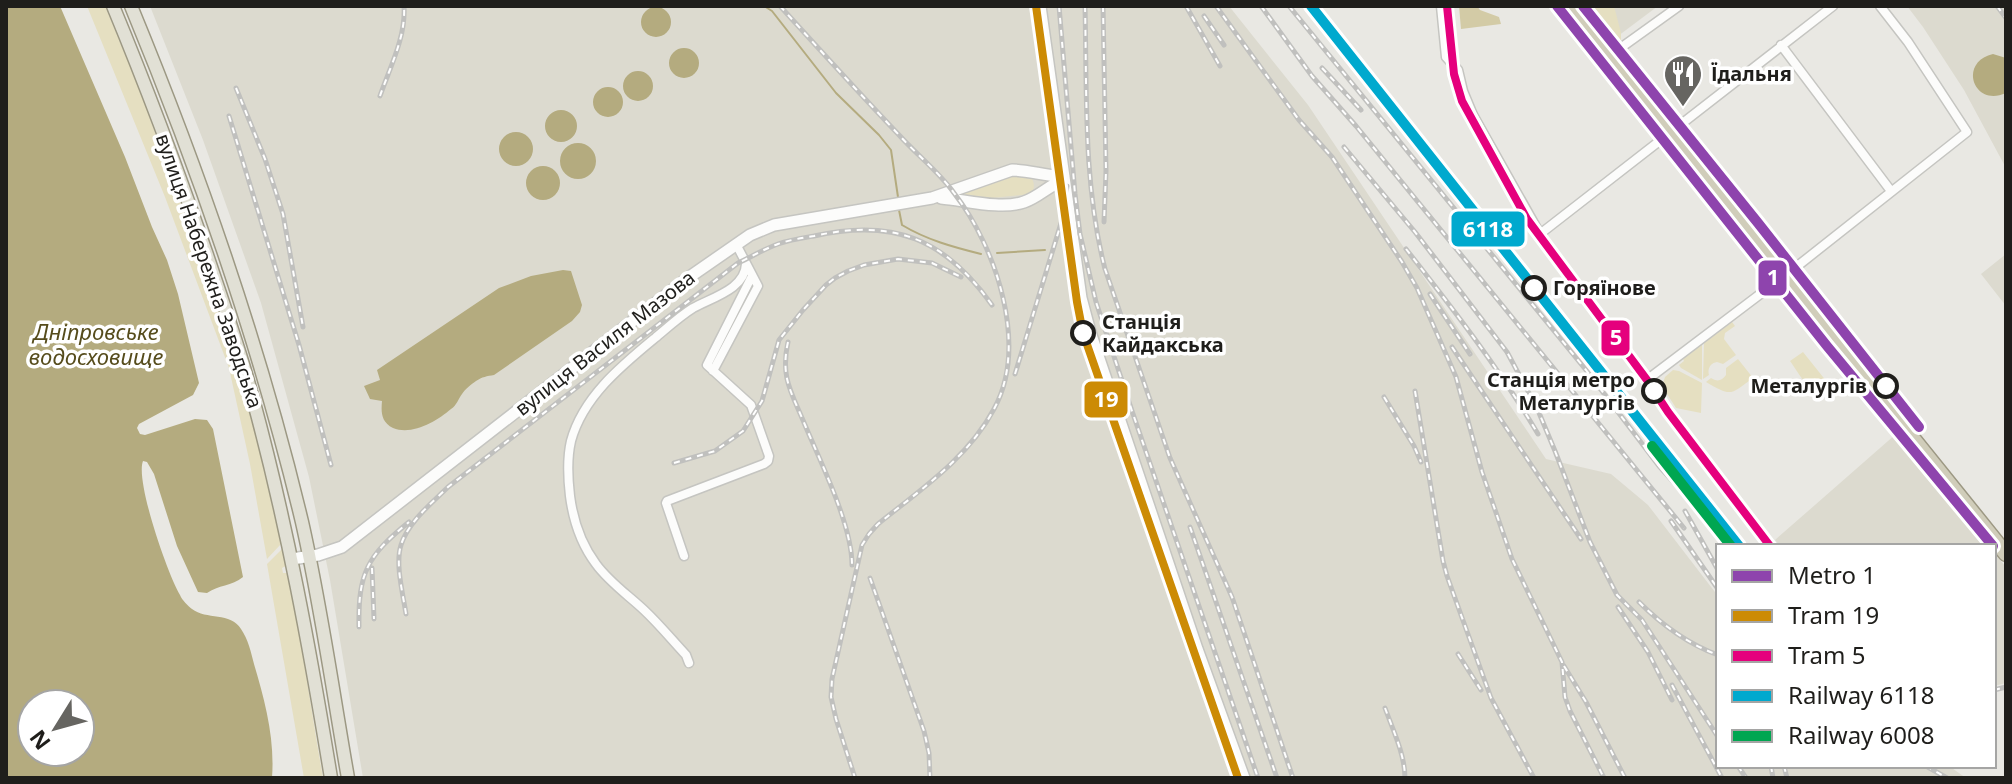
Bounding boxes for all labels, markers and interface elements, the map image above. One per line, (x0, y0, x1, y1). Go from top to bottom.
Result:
restaurant icon: Їдальня (1662, 53, 1704, 108)
place label: Їдальня (1711, 60, 1792, 87)
street label: вулиця Набережна Заводська (150, 130, 269, 412)
line badge: 6118 (1450, 210, 1526, 248)
text: 6118 (1463, 213, 1513, 243)
line badge: 1 (1757, 259, 1788, 297)
text: 1 (1767, 261, 1779, 291)
street label: вулиця Василя Мазова (509, 264, 700, 421)
place label: Горяїнове (1553, 274, 1656, 301)
marker: Горяїнове (1522, 276, 1546, 300)
place label: Станція Кайдакська (1102, 308, 1224, 358)
water label: Дніпровське водосховище (29, 316, 163, 371)
line badge: 5 (1600, 319, 1631, 357)
marker: Станція Кайдакська (1071, 321, 1095, 345)
text: 5 (1610, 321, 1622, 351)
place label: Станція метро Металургів (1487, 366, 1635, 416)
place label: Металургів (1750, 372, 1867, 399)
marker: Металургів (1874, 374, 1898, 398)
marker: Станція метро Металургів (1642, 379, 1666, 403)
line badge: 19 (1083, 380, 1129, 419)
text: 19 (1093, 383, 1119, 413)
legend (1716, 544, 1996, 768)
text: Metro 1 (1788, 558, 1876, 591)
text: Tram 19 (1788, 598, 1879, 631)
text: Tram 5 (1788, 638, 1865, 671)
text: Railway 6118 (1788, 678, 1935, 711)
north arrow (16, 688, 96, 768)
text: Railway 6008 (1788, 718, 1935, 751)
text: N (22, 724, 57, 757)

